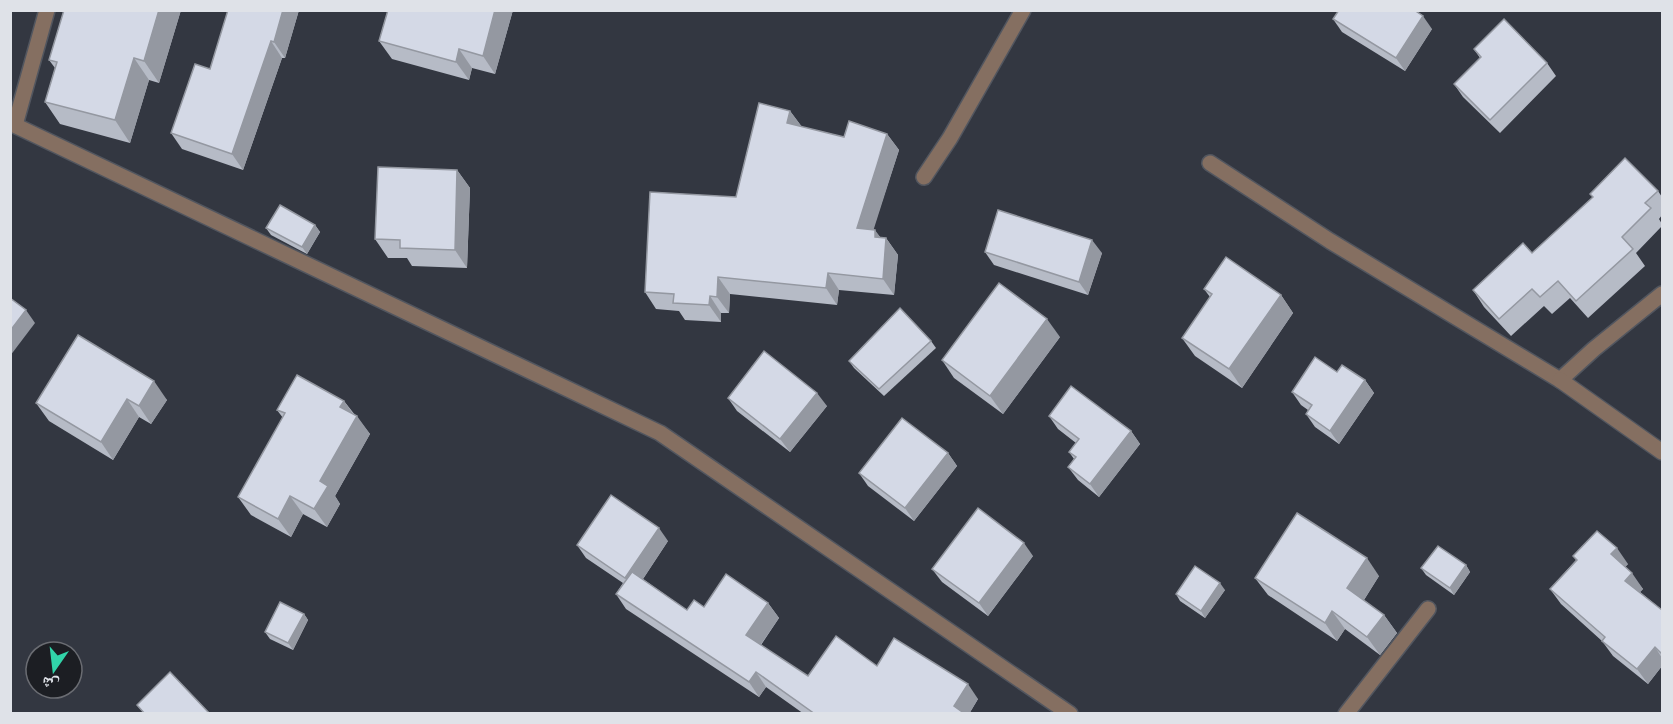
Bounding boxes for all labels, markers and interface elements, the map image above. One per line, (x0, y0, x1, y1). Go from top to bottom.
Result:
north arrow (24, 640, 84, 700)
text: ش (40, 673, 61, 695)

